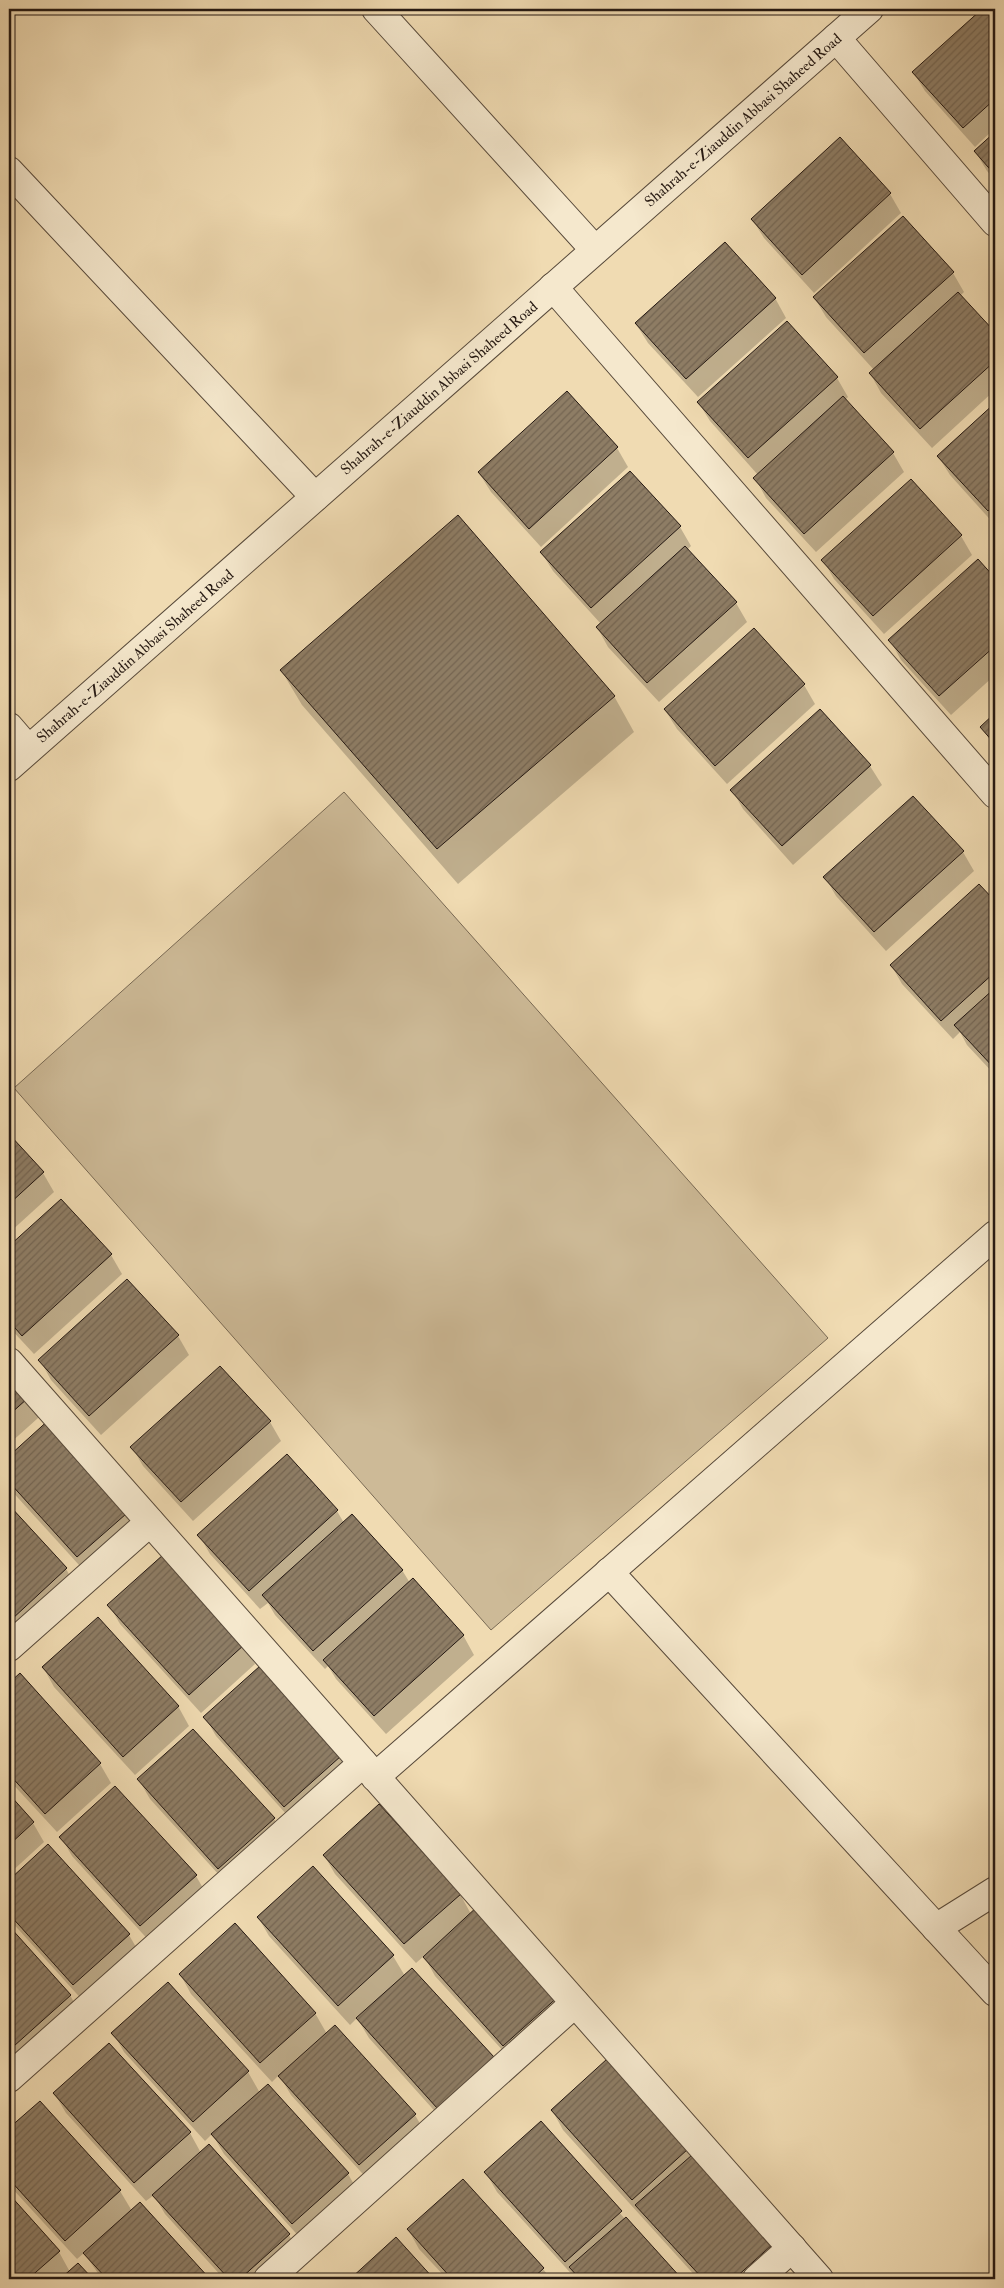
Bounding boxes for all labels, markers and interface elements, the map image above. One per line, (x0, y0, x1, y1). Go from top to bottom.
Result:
street label: Shahrah-e-Ziauddin Abbasi Shaheed Road (641, 29, 846, 211)
street label: Shahrah-e-Ziauddin Abbasi Shaheed Road (337, 297, 542, 479)
street label: Shahrah-e-Ziauddin Abbasi Shaheed Road (33, 565, 238, 747)

